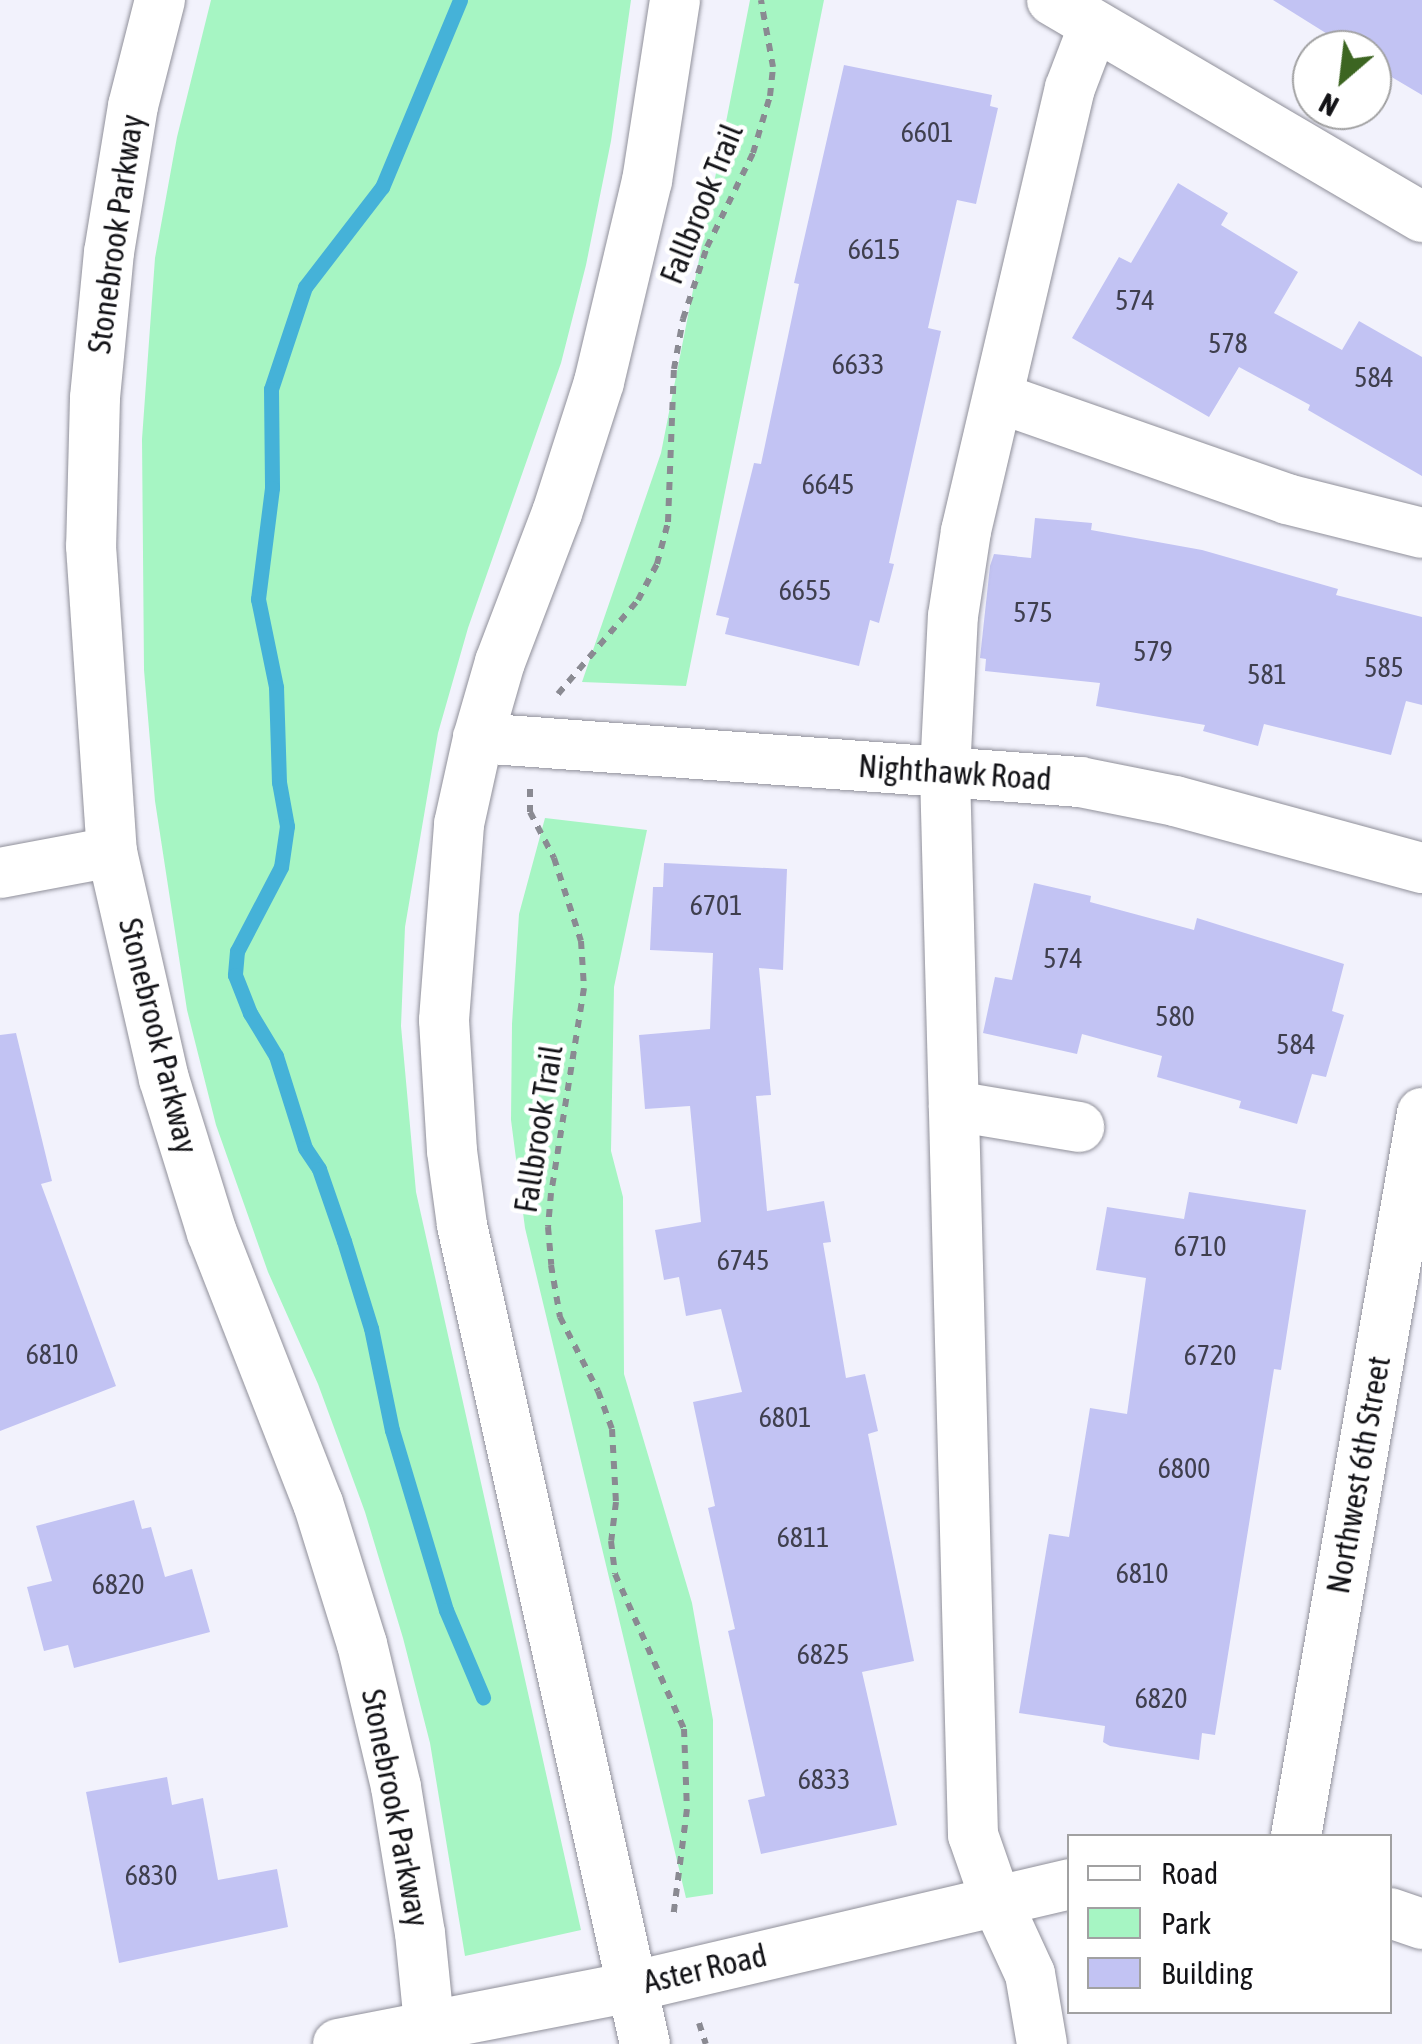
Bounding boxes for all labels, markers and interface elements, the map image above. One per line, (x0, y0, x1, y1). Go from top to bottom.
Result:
north arrow (1292, 30, 1392, 130)
text: N (1314, 87, 1344, 123)
street label: Stonebrook Parkway (80, 112, 152, 356)
house number: 6601 (901, 115, 953, 149)
street label: Fallbrook Trail (653, 119, 751, 289)
house number: 6615 (848, 232, 900, 266)
house number: 574 (1115, 283, 1155, 317)
house number: 578 (1208, 326, 1248, 360)
house number: 6633 (832, 347, 884, 381)
house number: 584 (1354, 360, 1394, 394)
house number: 6645 (802, 467, 854, 501)
house number: 6655 (779, 573, 831, 607)
house number: 575 (1013, 595, 1053, 629)
house number: 579 (1133, 634, 1173, 668)
house number: 585 (1364, 650, 1404, 684)
house number: 581 (1247, 657, 1287, 691)
street label: Nighthawk Road (857, 747, 1053, 799)
house number: 6701 (690, 888, 742, 922)
street label: Stonebrook Parkway (110, 915, 206, 1157)
house number: 574 (1043, 941, 1083, 975)
house number: 580 (1155, 999, 1195, 1033)
house number: 584 (1276, 1027, 1316, 1061)
street label: Fallbrook Trail (507, 1043, 571, 1215)
house number: 6710 (1174, 1229, 1226, 1263)
house number: 6745 (717, 1243, 769, 1277)
house number: 6810 (26, 1337, 78, 1371)
house number: 6720 (1184, 1338, 1236, 1372)
street label: Northwest 6th Street (1319, 1353, 1399, 1597)
house number: 6801 (759, 1400, 811, 1434)
house number: 6800 (1158, 1451, 1210, 1485)
house number: 6811 (777, 1520, 829, 1554)
house number: 6810 (1116, 1556, 1168, 1590)
house number: 6820 (92, 1567, 144, 1601)
house number: 6825 (797, 1637, 849, 1671)
house number: 6820 (1135, 1681, 1187, 1715)
street label: Stonebrook Parkway (353, 1686, 437, 1930)
house number: 6833 (798, 1762, 850, 1796)
legend (1067, 1834, 1392, 2014)
text: Road (1161, 1856, 1218, 1890)
house number: 6830 (125, 1858, 177, 1892)
text: Park (1161, 1906, 1211, 1940)
street label: Aster Road (640, 1936, 770, 2002)
text: Building (1161, 1956, 1253, 1990)

